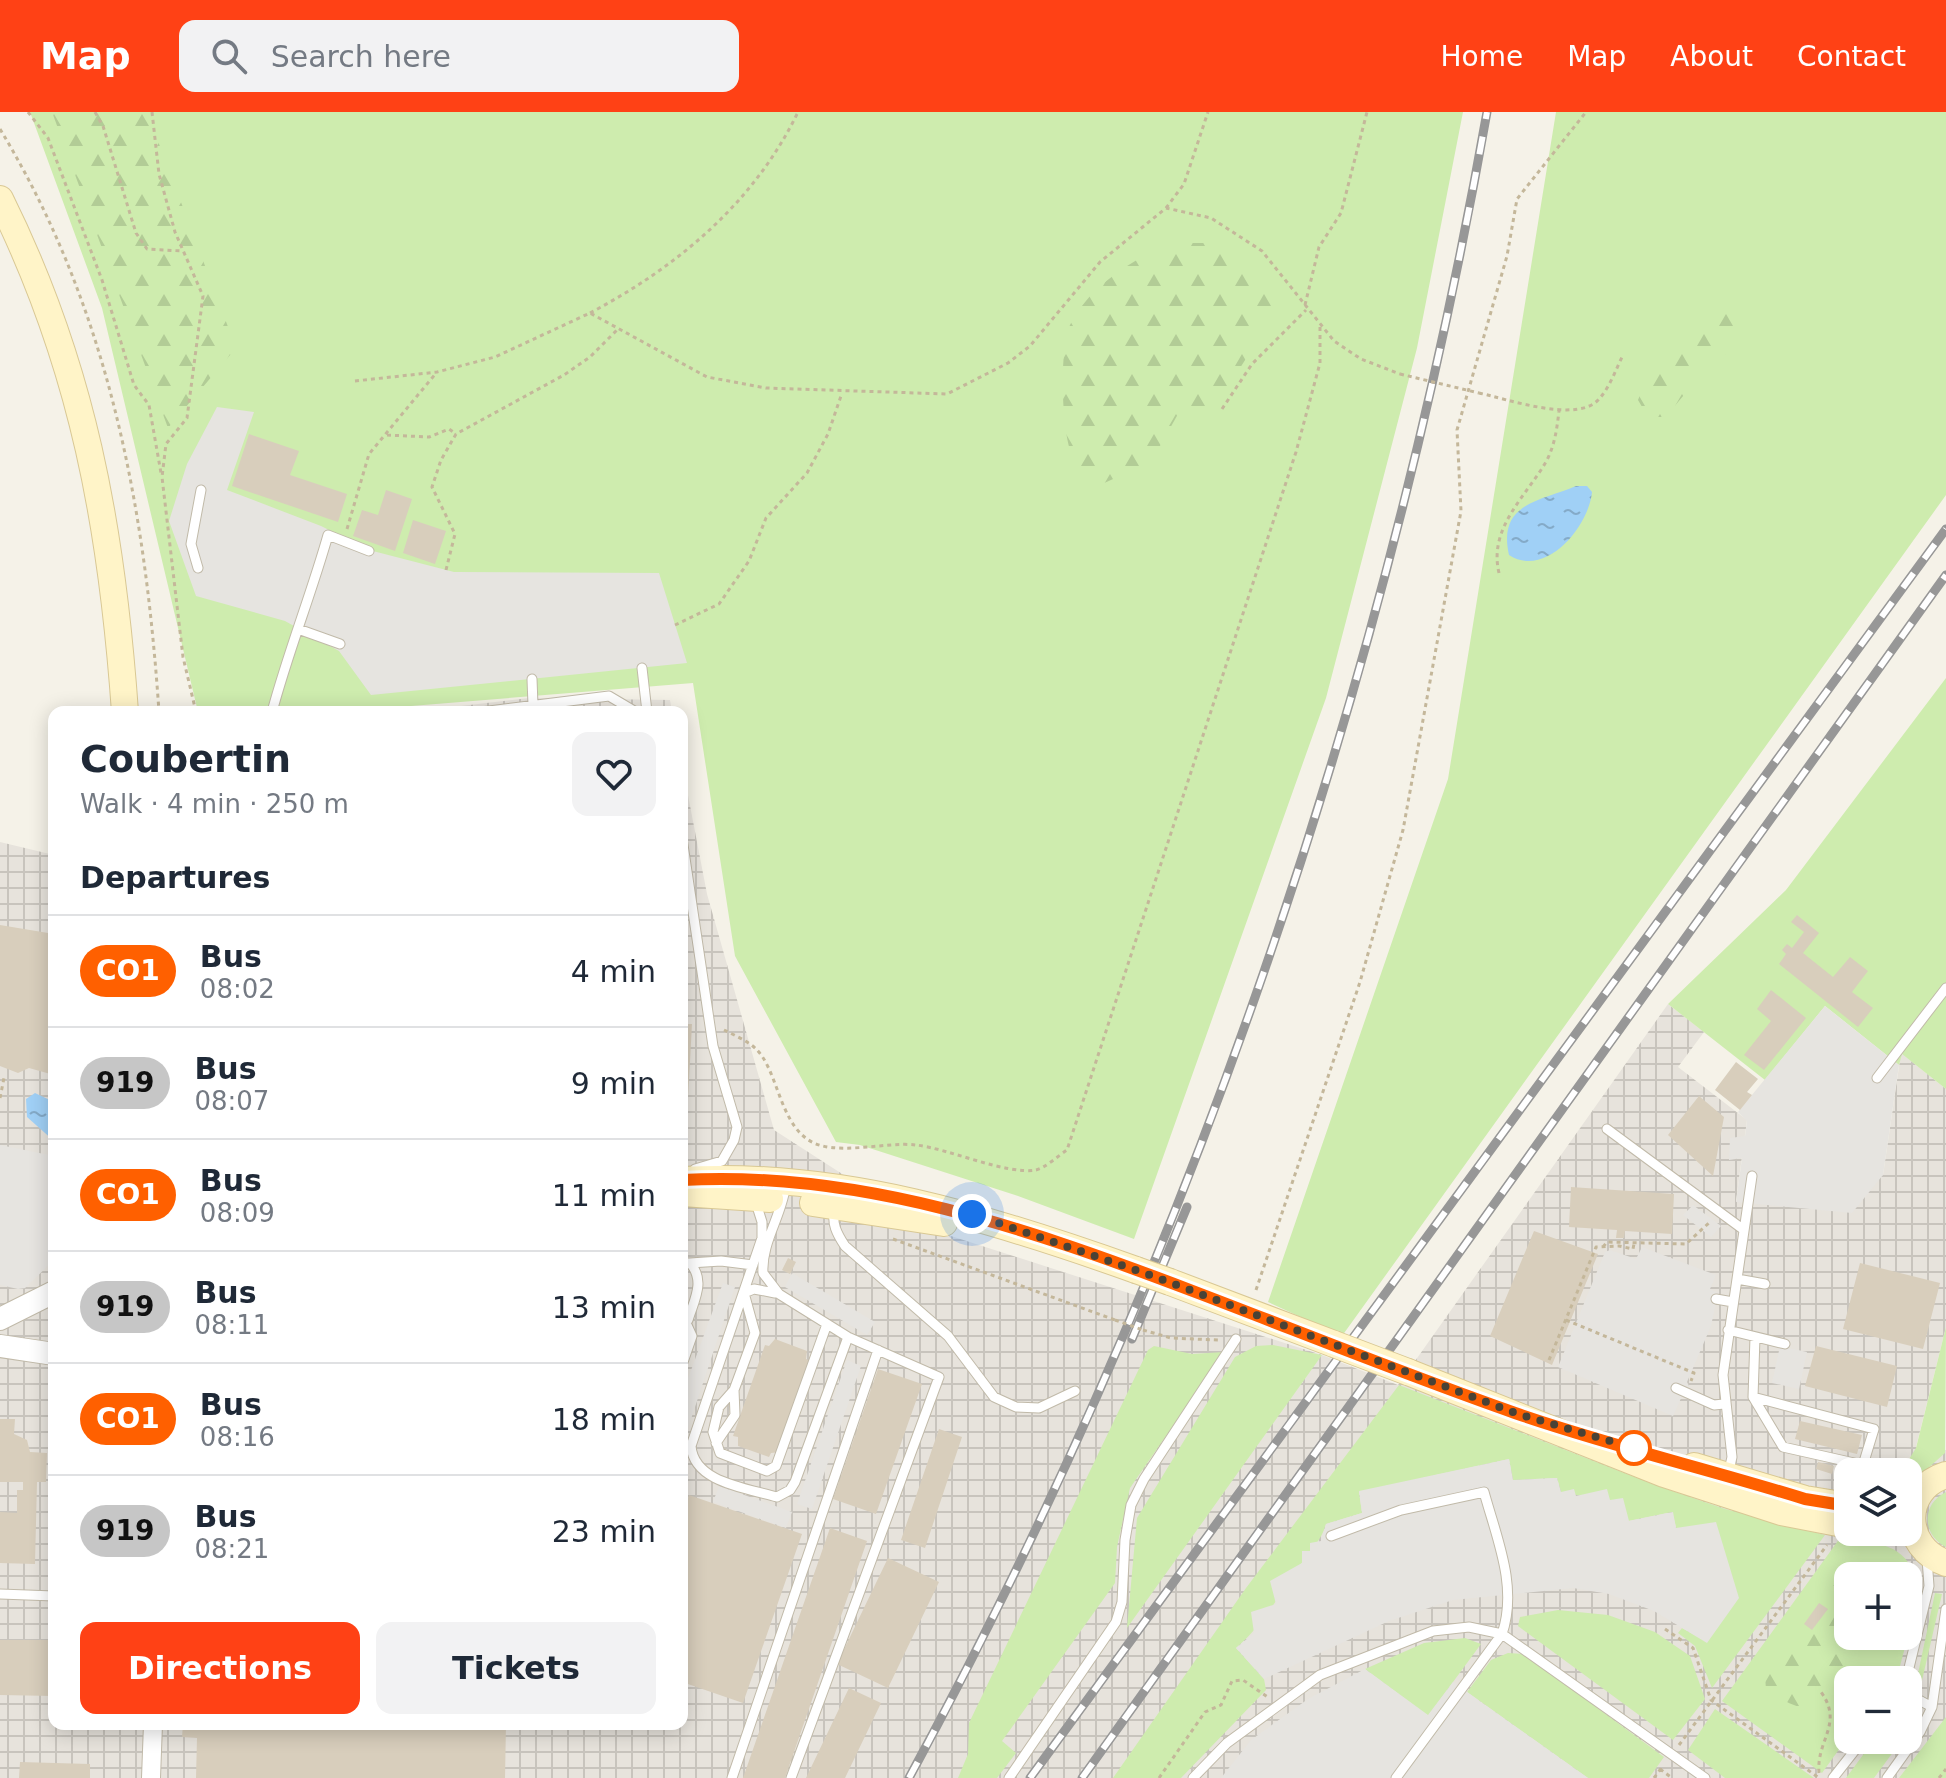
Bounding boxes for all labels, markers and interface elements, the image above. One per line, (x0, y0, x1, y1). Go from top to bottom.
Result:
search box (179, 20, 739, 92)
text: Map (40, 34, 131, 78)
icon: search (207, 34, 251, 78)
text: Search here (271, 39, 451, 74)
text: Home (1440, 40, 1523, 73)
text: Map (1567, 40, 1626, 73)
text: About (1670, 40, 1753, 73)
text: Contact (1797, 40, 1906, 73)
button: heart (572, 732, 656, 816)
text: Coubertin (80, 737, 291, 781)
text: Walk · 4 min · 250 m (80, 789, 349, 819)
text: Departures (80, 860, 270, 895)
text: Bus (200, 939, 262, 974)
text: CO1 (96, 954, 160, 987)
text: 4 min (571, 954, 656, 989)
text: 08:02 (200, 974, 275, 1004)
text: Bus (194, 1051, 257, 1086)
text: 919 (96, 1066, 154, 1099)
text: 9 min (571, 1066, 656, 1101)
text: 08:07 (194, 1086, 269, 1116)
text: Bus (200, 1163, 262, 1198)
text: CO1 (96, 1178, 160, 1211)
text: 11 min (552, 1178, 656, 1213)
your location (952, 1194, 992, 1234)
text: 08:09 (200, 1198, 275, 1228)
text: Bus (194, 1275, 257, 1310)
text: 919 (96, 1290, 154, 1323)
text: 13 min (552, 1290, 656, 1325)
text: 08:11 (194, 1310, 269, 1340)
text: Bus (200, 1387, 262, 1422)
text: CO1 (96, 1402, 160, 1435)
text: 18 min (552, 1402, 656, 1437)
text: 08:16 (200, 1422, 275, 1452)
unlabelled marker (1617, 1431, 1651, 1465)
map controls (1834, 1458, 1922, 1754)
button: layers (1834, 1458, 1922, 1546)
text: Bus (194, 1499, 257, 1534)
text: 919 (96, 1514, 154, 1547)
text: 23 min (552, 1514, 656, 1549)
text: 08:21 (194, 1534, 269, 1564)
button: + (1834, 1562, 1922, 1650)
button: Directions (80, 1622, 360, 1714)
button: Tickets (376, 1622, 656, 1714)
button: − (1834, 1666, 1922, 1754)

